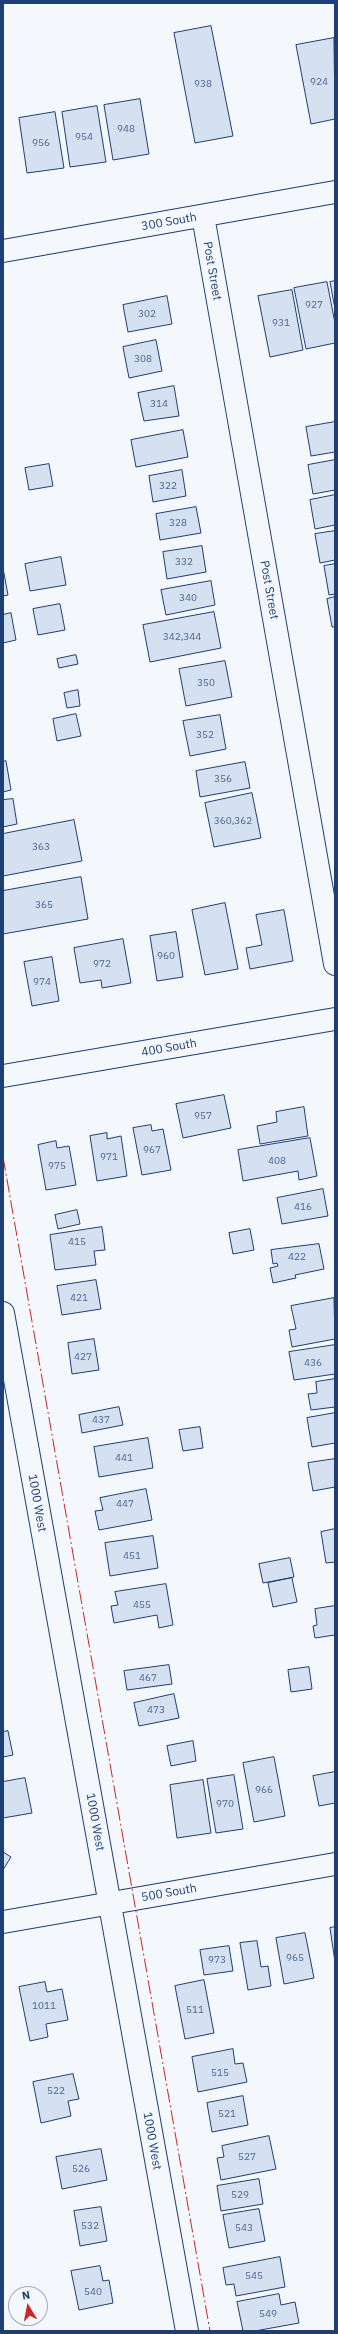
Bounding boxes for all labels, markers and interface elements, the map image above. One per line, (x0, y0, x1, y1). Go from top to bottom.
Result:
house number: 924 (310, 76, 328, 88)
house number: 938 (194, 78, 212, 90)
house number: 948 (117, 123, 135, 135)
house number: 954 (75, 131, 93, 143)
house number: 956 (32, 137, 50, 149)
street label: 300 South (140, 210, 198, 234)
street label: Post Street (200, 240, 224, 302)
house number: 927 (305, 299, 323, 311)
house number: 302 (138, 308, 156, 320)
house number: 931 (272, 317, 290, 329)
house number: 308 (134, 353, 152, 365)
house number: 314 (150, 398, 168, 410)
house number: 322 (159, 480, 177, 492)
house number: 328 (169, 517, 187, 529)
house number: 332 (175, 556, 193, 568)
street label: Post Street (257, 559, 281, 621)
house number: 340 (179, 592, 197, 604)
house number: 342,344 (163, 631, 201, 643)
house number: 350 (197, 677, 215, 689)
house number: 352 (196, 729, 214, 741)
house number: 356 (214, 773, 232, 785)
house number: 360,362 (214, 815, 252, 827)
house number: 363 (32, 841, 50, 853)
house number: 365 (35, 899, 53, 911)
house number: 960 (157, 950, 175, 962)
house number: 972 (93, 958, 111, 970)
house number: 974 (33, 976, 51, 988)
street label: 400 South (140, 1036, 198, 1060)
house number: 957 (194, 1110, 212, 1122)
house number: 967 (143, 1144, 161, 1156)
house number: 971 (100, 1151, 118, 1163)
house number: 408 (268, 1155, 286, 1167)
house number: 975 (48, 1160, 66, 1172)
house number: 416 (294, 1201, 312, 1213)
house number: 415 (68, 1236, 86, 1248)
house number: 422 (288, 1251, 306, 1263)
house number: 421 (70, 1292, 88, 1304)
house number: 427 (74, 1351, 92, 1363)
house number: 436 (304, 1357, 322, 1369)
house number: 437 (92, 1414, 110, 1426)
house number: 441 (115, 1452, 133, 1464)
street label: 1000 West (25, 1473, 49, 1533)
house number: 447 (116, 1498, 134, 1510)
house number: 451 (123, 1550, 141, 1562)
house number: 455 (133, 1599, 151, 1611)
house number: 467 (139, 1672, 157, 1684)
house number: 473 (147, 1704, 165, 1716)
house number: 966 (255, 1784, 273, 1796)
street label: 1000 West (83, 1792, 107, 1852)
house number: 970 (216, 1798, 234, 1810)
street label: 500 South (140, 1881, 198, 1905)
house number: 965 (286, 1952, 304, 1964)
house number: 973 (208, 1954, 226, 1966)
house number: 1011 (32, 2000, 56, 2012)
house number: 511 (186, 2004, 204, 2016)
house number: 515 (211, 2067, 229, 2079)
house number: 522 (47, 2085, 65, 2097)
house number: 521 (218, 2108, 236, 2120)
street label: 1000 West (140, 2111, 164, 2171)
house number: 527 (238, 2151, 256, 2163)
house number: 526 (72, 2163, 90, 2175)
house number: 529 (231, 2189, 249, 2201)
house number: 532 (81, 2220, 99, 2232)
house number: 543 (235, 2222, 253, 2234)
house number: 545 (245, 2270, 263, 2282)
north arrow (8, 2286, 48, 2326)
house number: 540 (84, 2286, 102, 2298)
text: N (21, 2288, 31, 2303)
house number: 549 (259, 2308, 277, 2320)

